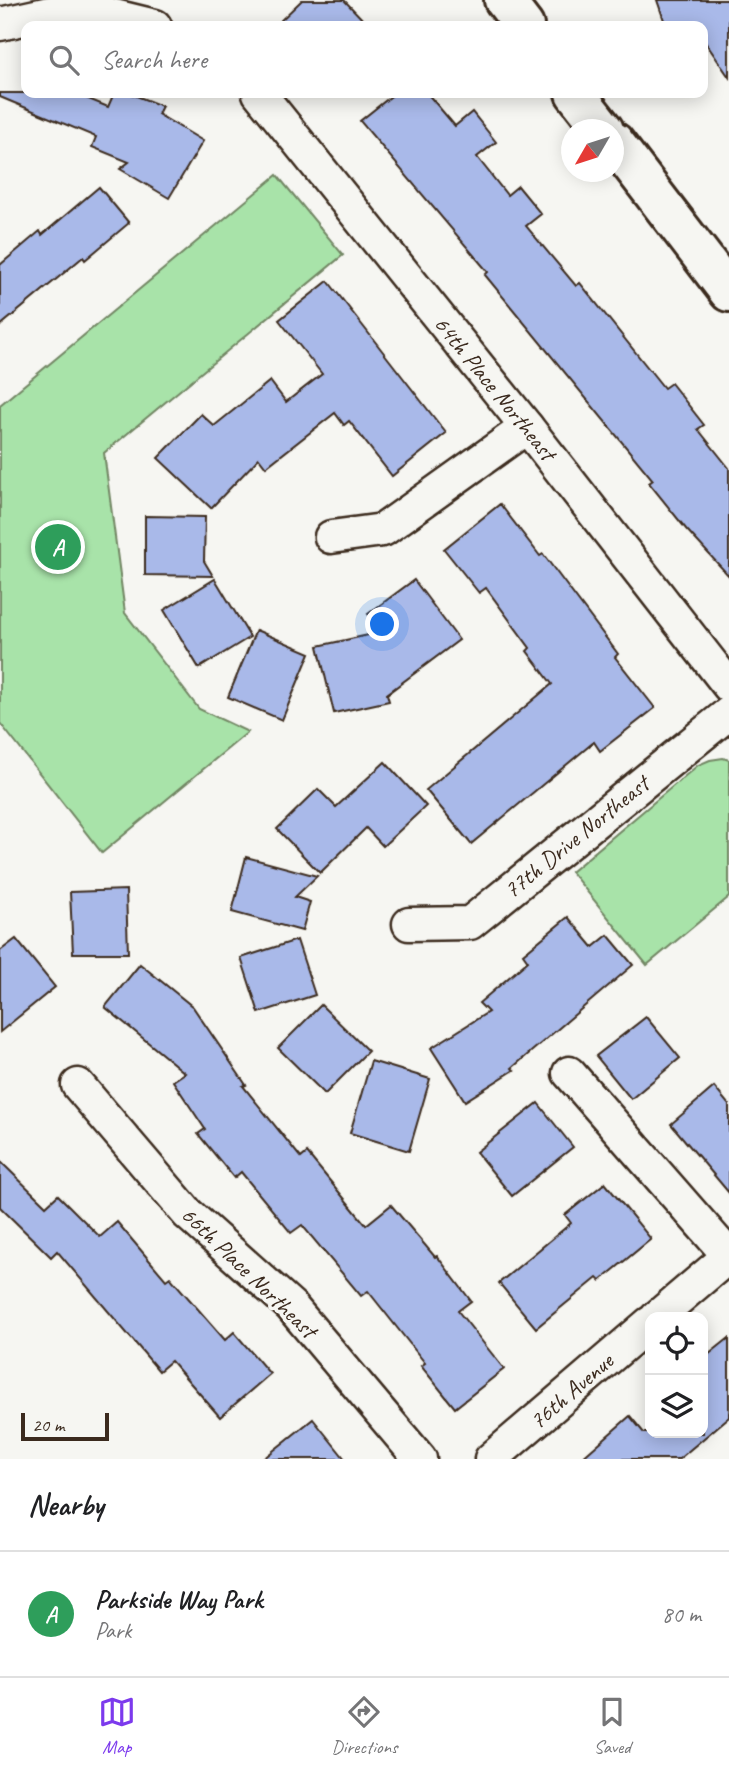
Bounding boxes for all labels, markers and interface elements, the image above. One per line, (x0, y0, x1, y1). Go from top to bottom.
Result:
search box (21, 21, 708, 98)
icon: search (45, 41, 83, 79)
text: Search here (101, 43, 207, 76)
north arrow (561, 119, 624, 182)
street label: 64th Place Northeast (428, 310, 564, 469)
pin: A (35, 521, 81, 573)
your location (365, 607, 399, 641)
street label: 77th Drive Northeast (497, 767, 657, 905)
street label: 66th Place Northeast (175, 1200, 325, 1347)
map controls (645, 1312, 708, 1438)
button: locate (645, 1312, 708, 1375)
street label: 76th Avenue (523, 1345, 621, 1436)
button: layers (645, 1375, 708, 1438)
scale bar (21, 1410, 108, 1442)
text: 20 m (32, 1413, 64, 1437)
text: Nearby (28, 1486, 104, 1524)
text: Parkside Way Park (95, 1583, 262, 1616)
text: A (45, 1600, 57, 1629)
text: 80 m (662, 1600, 701, 1629)
text: Park (95, 1616, 131, 1645)
tab: Map (98, 1693, 136, 1759)
tab: Directions (331, 1693, 398, 1759)
tab: Saved (593, 1693, 631, 1759)

